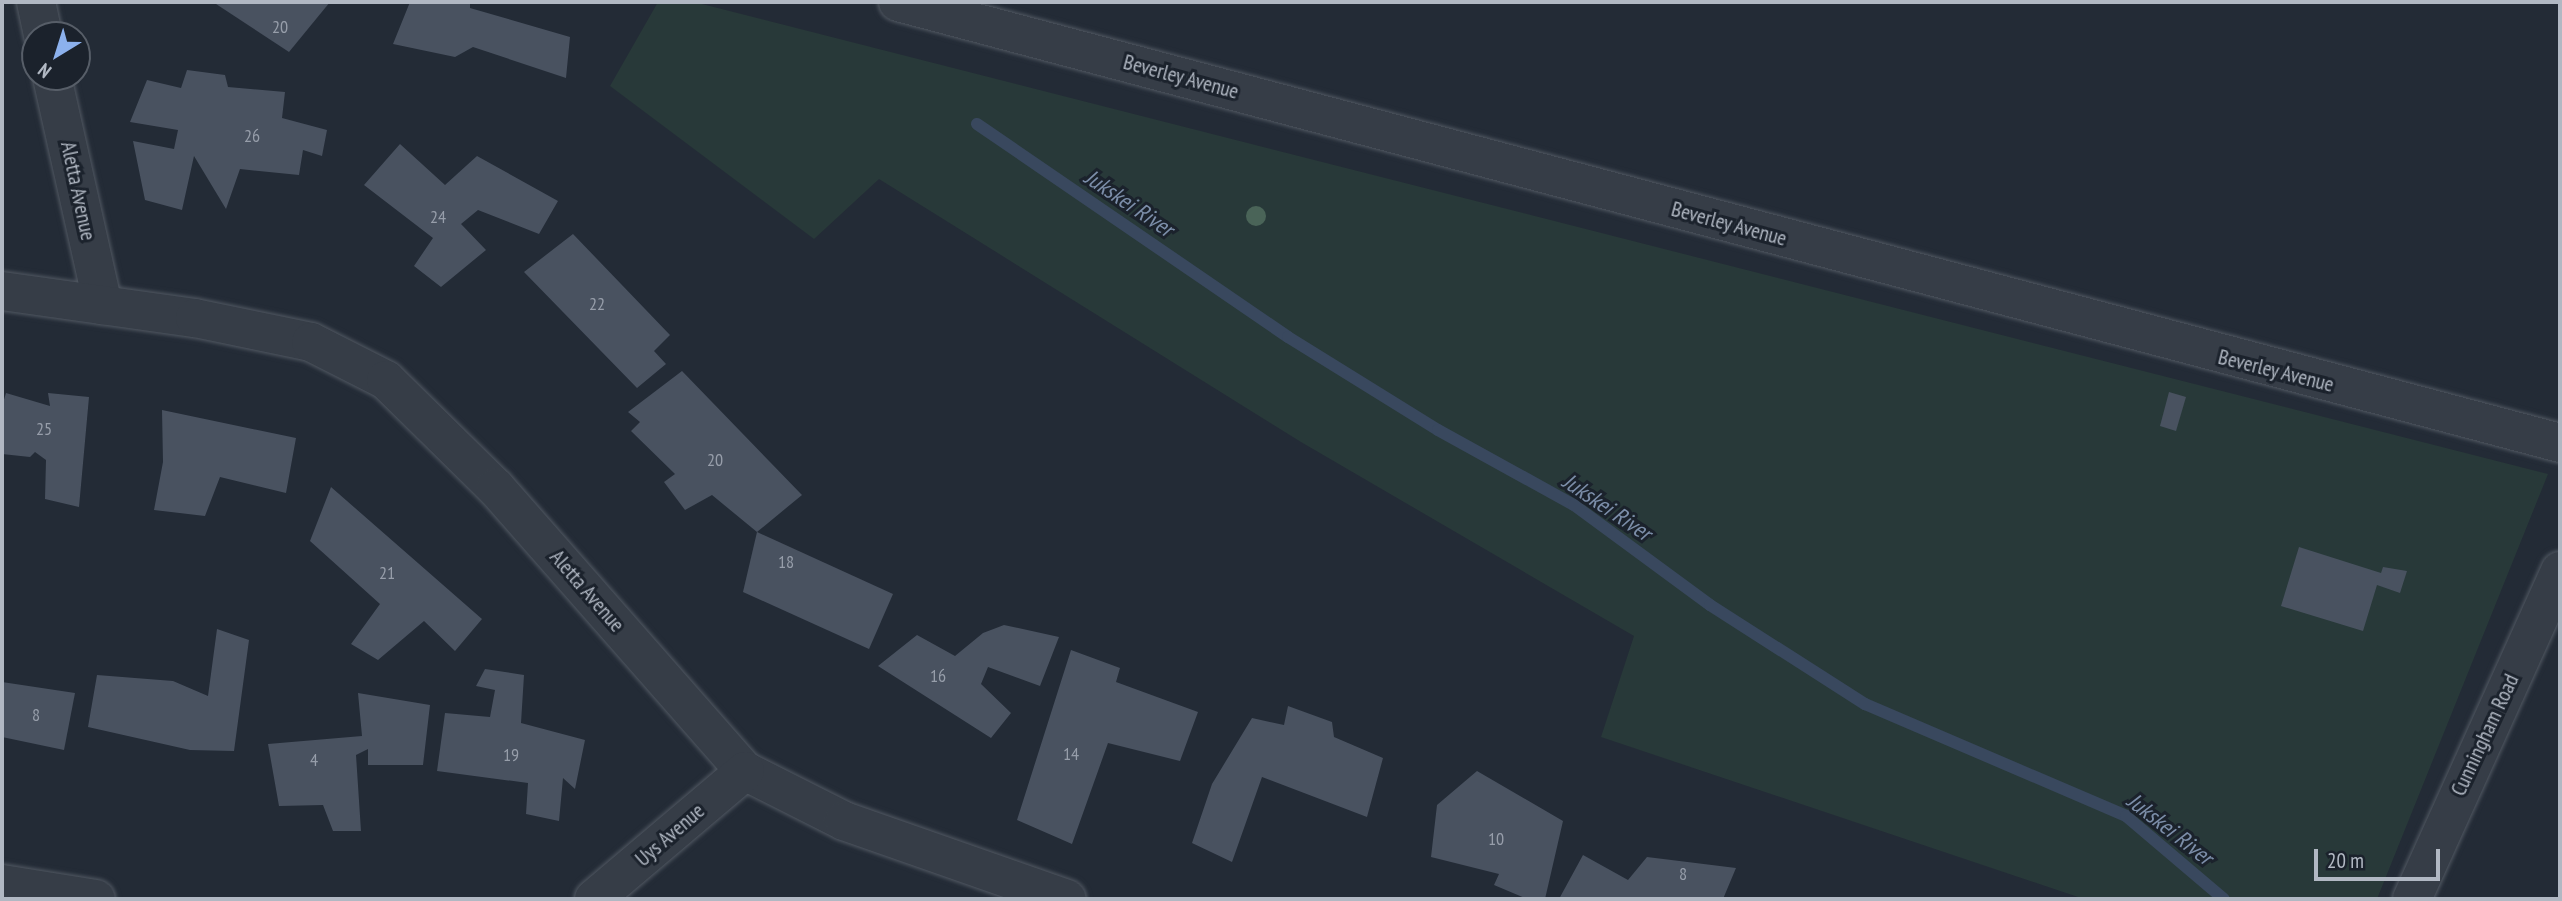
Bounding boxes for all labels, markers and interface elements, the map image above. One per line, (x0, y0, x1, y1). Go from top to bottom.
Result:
house number: 20 (272, 16, 288, 38)
north arrow (21, 21, 91, 91)
street label: Beverley Avenue (1120, 49, 1242, 105)
text: N (33, 58, 56, 84)
house number: 26 (244, 125, 260, 147)
street label: Aletta Avenue (55, 139, 101, 243)
water label: Jukskei River (1079, 163, 1179, 243)
street label: Beverley Avenue (1668, 196, 1790, 252)
house number: 24 (430, 206, 446, 228)
house number: 22 (589, 293, 605, 315)
street label: Beverley Avenue (2215, 344, 2337, 398)
house number: 25 (36, 418, 52, 440)
house number: 20 (707, 449, 723, 471)
water label: Jukskei River (1557, 467, 1657, 547)
street label: Aletta Avenue (544, 545, 630, 637)
house number: 18 (778, 551, 794, 573)
house number: 21 (379, 562, 395, 584)
house number: 16 (930, 665, 946, 687)
street label: Cunningham Road (2446, 670, 2524, 800)
house number: 8 (32, 704, 40, 726)
house number: 14 (1063, 743, 1079, 765)
house number: 19 (503, 744, 519, 766)
house number: 4 (310, 749, 318, 771)
water label: Jukskei River (2122, 787, 2218, 871)
street label: Uys Avenue (630, 798, 710, 872)
house number: 10 (1488, 828, 1504, 850)
scale bar (2317, 834, 2443, 878)
text: 20 m (2327, 847, 2364, 874)
house number: 8 (1679, 863, 1687, 885)

